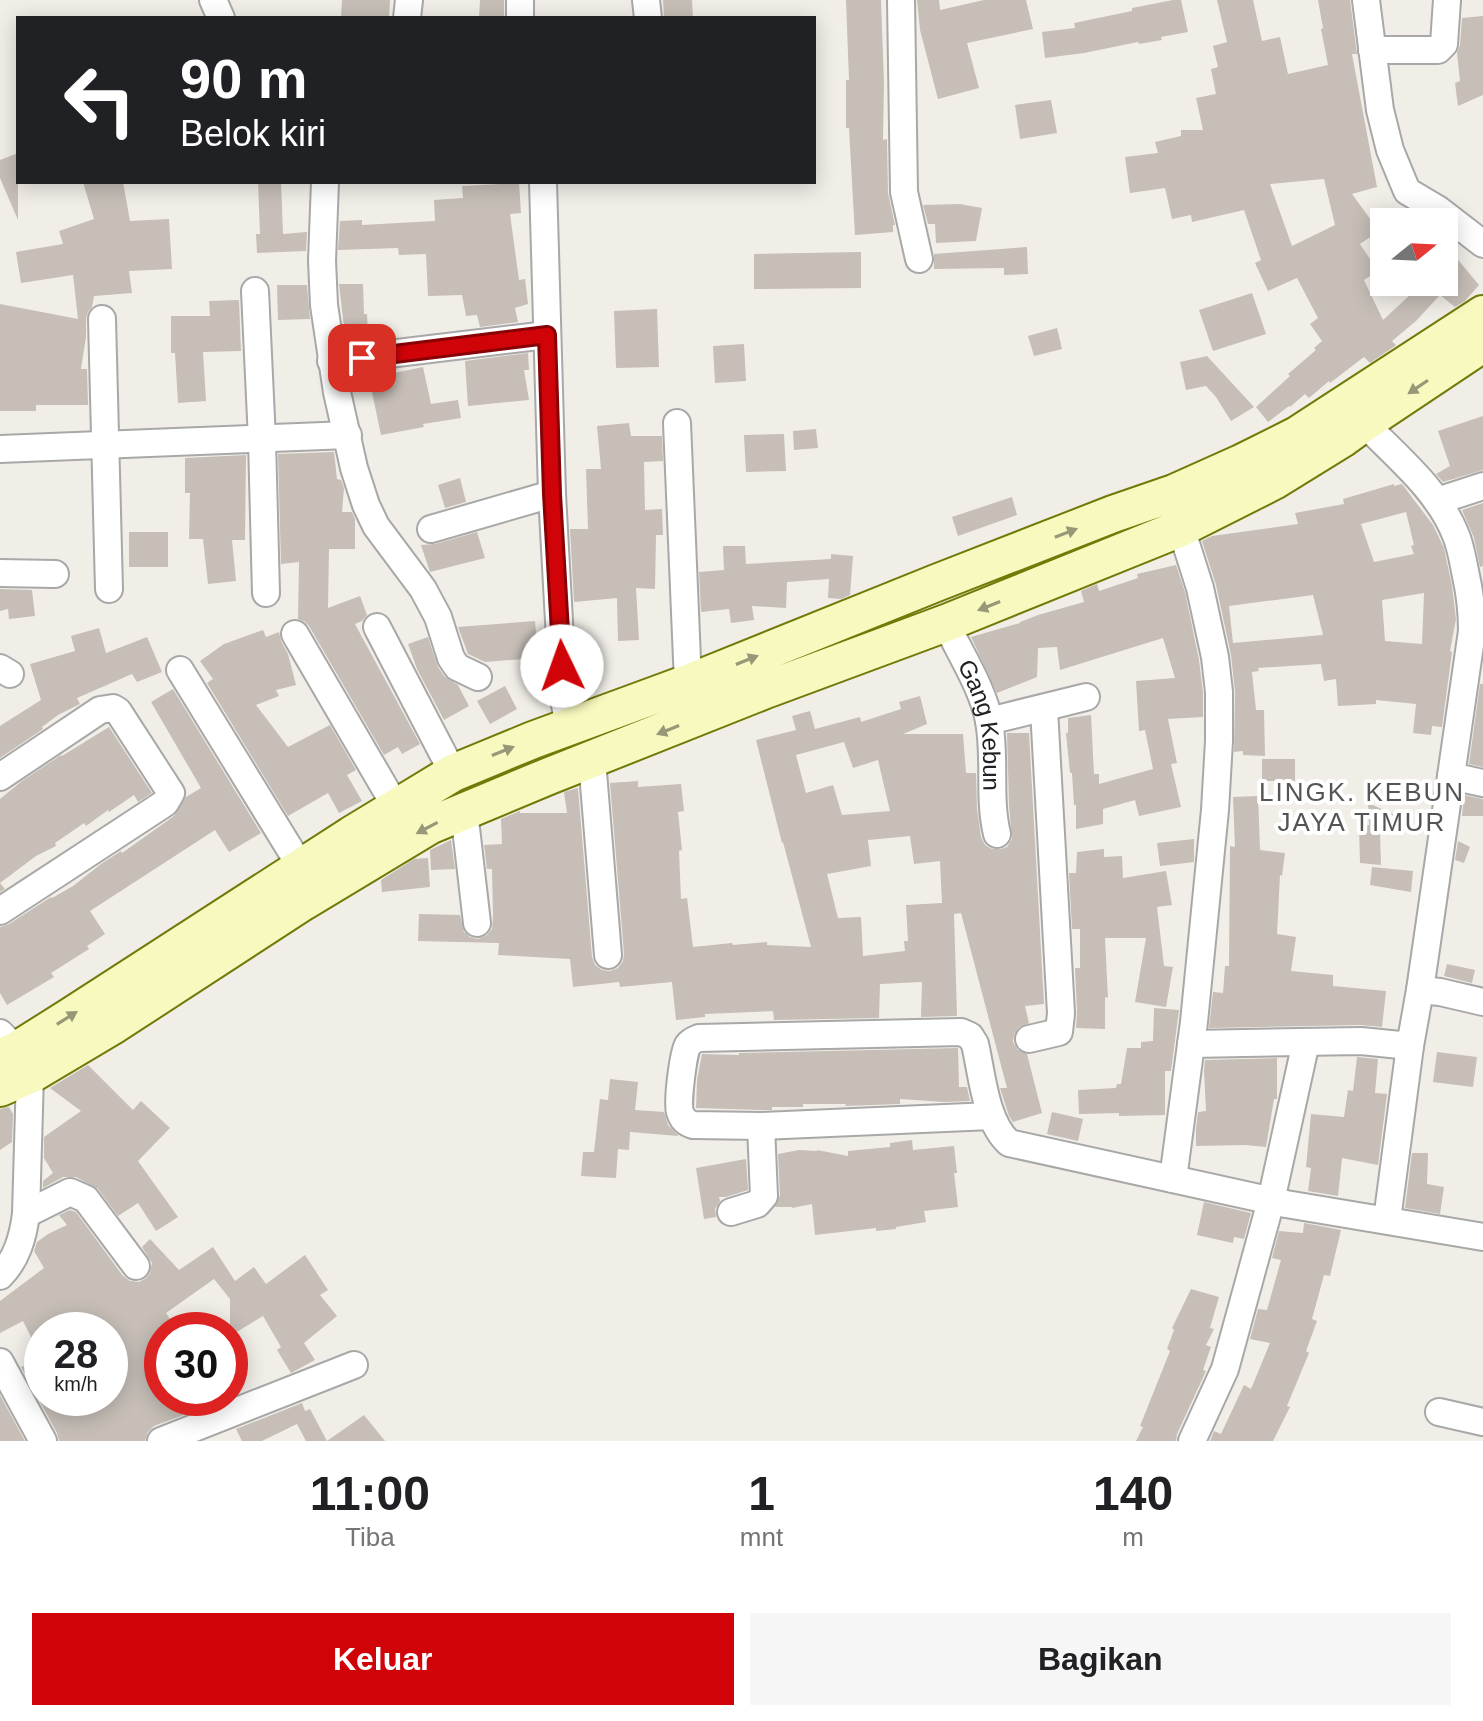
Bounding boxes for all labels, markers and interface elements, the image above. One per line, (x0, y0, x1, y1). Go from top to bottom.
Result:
text: 90 m (180, 47, 308, 110)
icon: left (48, 48, 152, 152)
text: Belok kiri (180, 113, 326, 154)
north arrow (1370, 208, 1458, 296)
map controls (1370, 208, 1458, 296)
pin (328, 324, 396, 392)
icon: arrive (340, 336, 384, 380)
one-way arrow (1408, 379, 1429, 394)
one-way arrow (1054, 526, 1078, 539)
one-way arrow (977, 600, 1001, 613)
position arrow (520, 624, 604, 708)
one-way arrow (735, 653, 759, 666)
street label: Gang Kebun (953, 655, 1006, 791)
one-way arrow (656, 724, 680, 737)
one-way arrow (491, 745, 515, 758)
district label: LINGK. KEBUN JAYA TIMUR (1259, 777, 1465, 837)
one-way arrow (416, 821, 439, 834)
one-way arrow (56, 1012, 78, 1026)
speed limit sign: 30 (144, 1312, 248, 1416)
text: 28 (54, 1332, 98, 1376)
text: km/h (54, 1373, 98, 1395)
text: 11:00 (310, 1467, 430, 1520)
text: 1 (748, 1467, 775, 1520)
text: 140 (1093, 1467, 1173, 1520)
text: Tiba (345, 1522, 395, 1552)
text: mnt (740, 1522, 783, 1552)
text: m (1122, 1522, 1144, 1552)
button: Keluar (32, 1613, 734, 1705)
button: Bagikan (750, 1613, 1451, 1705)

